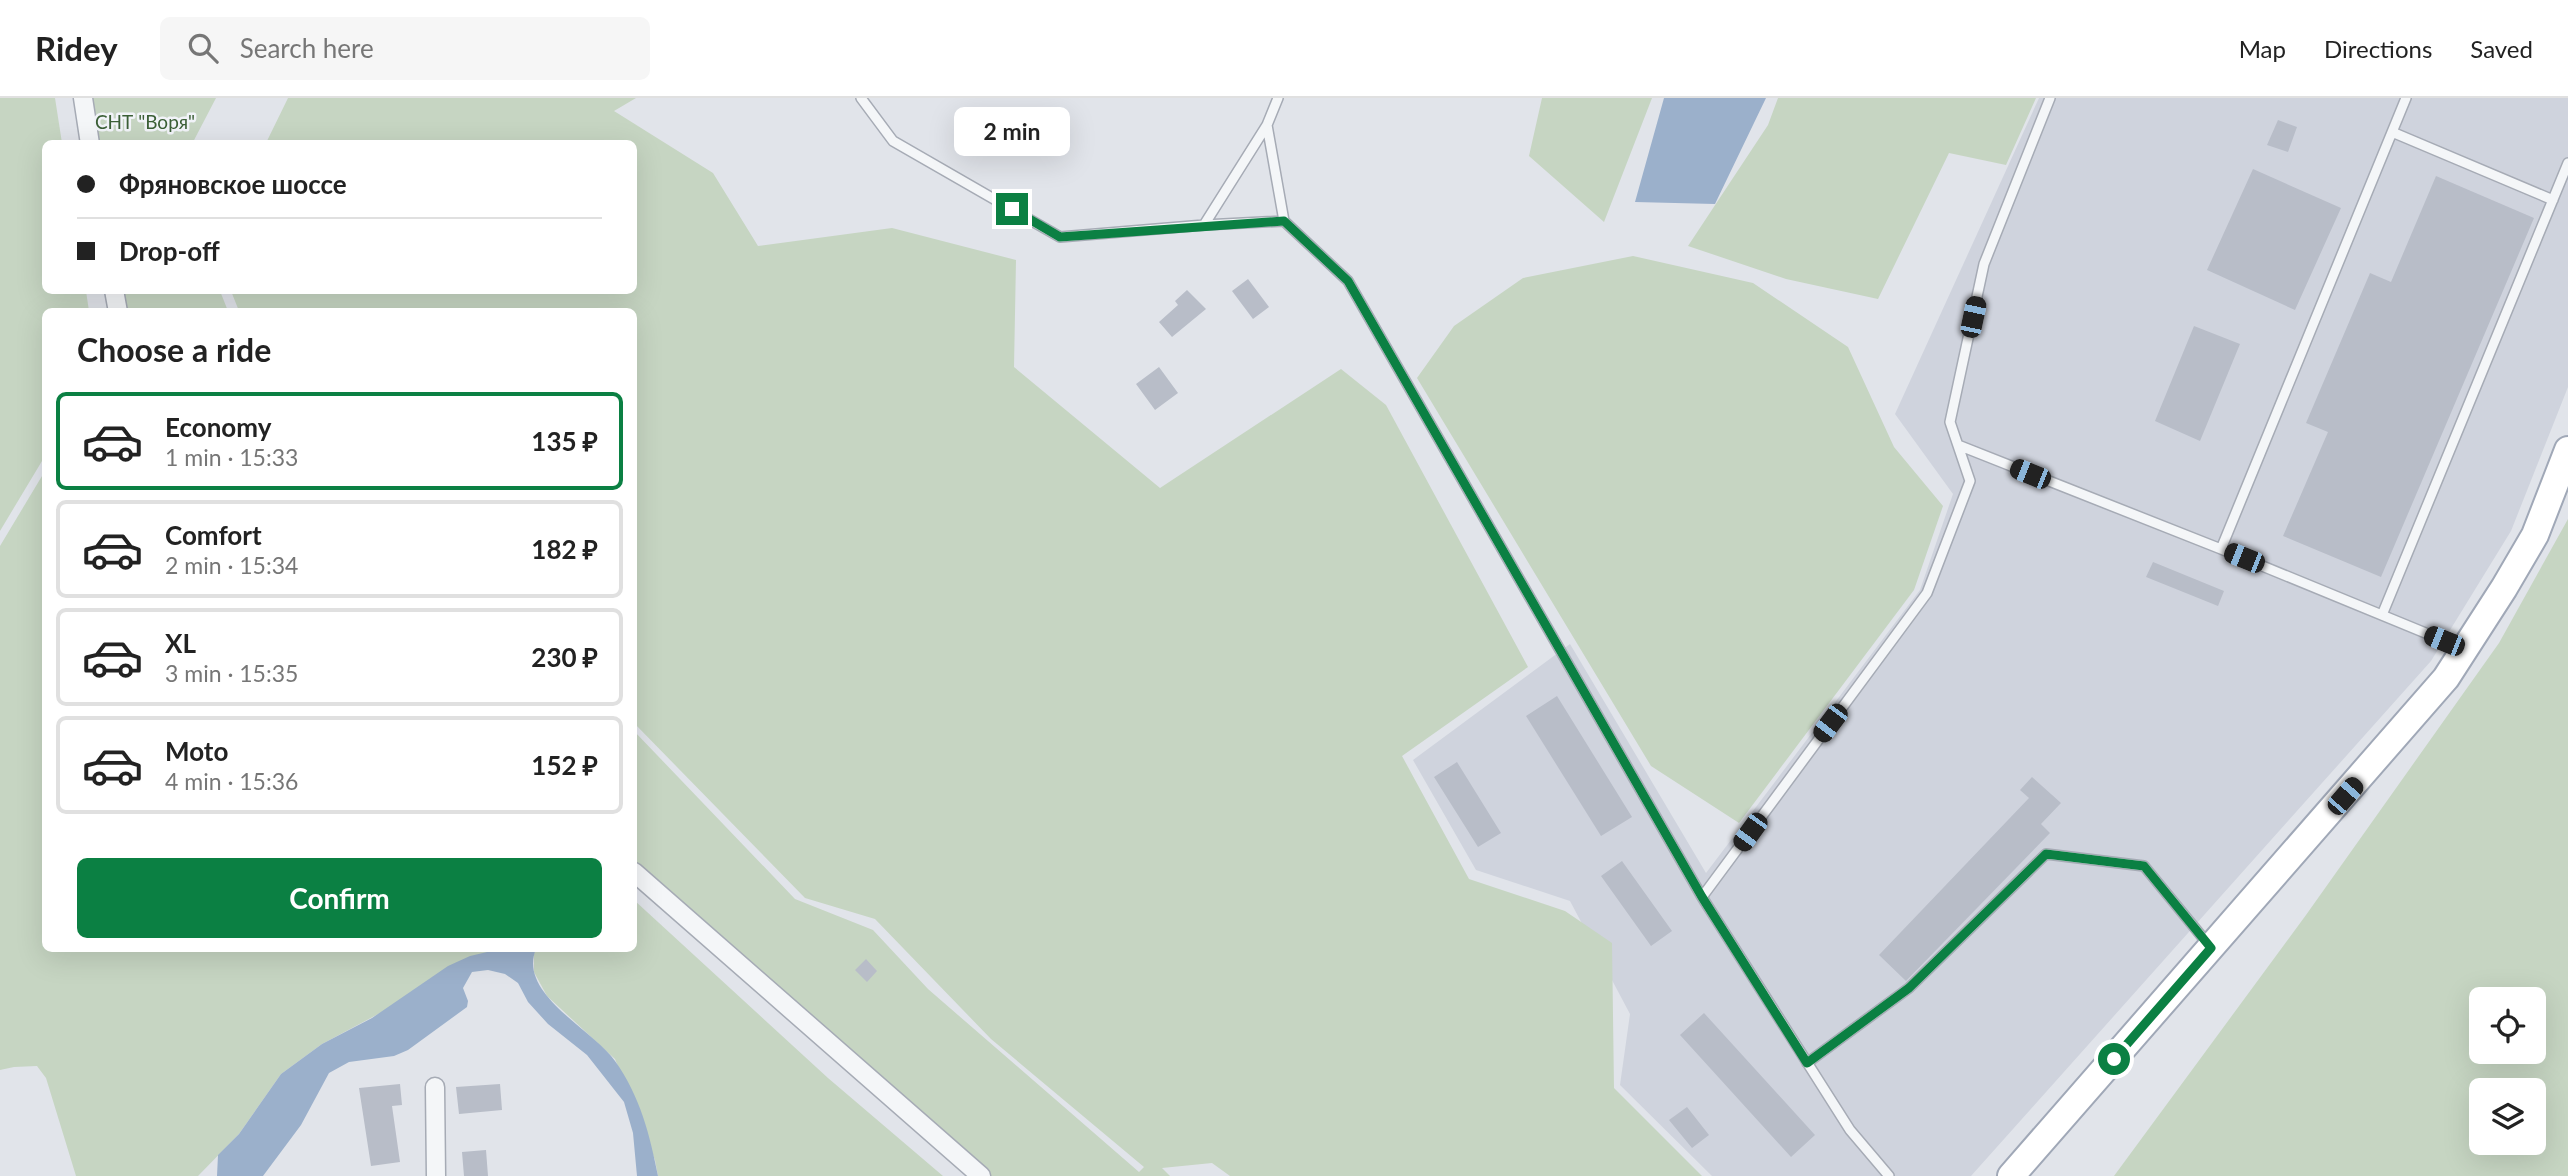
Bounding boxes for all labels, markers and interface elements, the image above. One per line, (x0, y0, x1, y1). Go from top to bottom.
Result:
search box (160, 17, 650, 80)
text: Ridey (35, 28, 118, 68)
icon: search (184, 29, 222, 67)
text: Search here (240, 32, 374, 64)
text: Map (2239, 34, 2286, 63)
text: Directions (2324, 34, 2432, 63)
text: Saved (2470, 34, 2533, 63)
callout: 2 min (954, 108, 1070, 156)
park label: СНТ "Воря" (95, 110, 195, 133)
text: 2 min (983, 117, 1041, 145)
text: Фряновское шоссе (119, 168, 347, 200)
route end (996, 193, 1028, 225)
text: Drop-off (119, 235, 220, 267)
car (1959, 294, 1988, 340)
text: Choose a ride (77, 330, 271, 369)
icon: car (81, 410, 144, 473)
text: Economy (165, 411, 271, 443)
text: 135 ₽ (531, 425, 598, 457)
text: 1 min · 15:33 (165, 443, 298, 471)
car (2007, 456, 2054, 492)
icon: car (81, 518, 144, 581)
text: Comfort (165, 519, 262, 551)
text: 182 ₽ (531, 533, 598, 565)
car (2221, 540, 2268, 576)
text: 2 min · 15:34 (165, 551, 298, 579)
car (2421, 623, 2468, 659)
icon: car (81, 626, 144, 689)
text: XL (165, 627, 196, 659)
text: 230 ₽ (531, 641, 598, 673)
text: 3 min · 15:35 (165, 659, 298, 687)
car (1809, 700, 1852, 746)
icon: car (81, 734, 144, 797)
text: Moto (165, 735, 228, 767)
text: 152 ₽ (531, 749, 598, 781)
text: 4 min · 15:36 (165, 767, 298, 795)
car (2324, 773, 2367, 819)
car (1730, 809, 1771, 855)
button: Confirm (77, 858, 602, 938)
map controls (2469, 987, 2546, 1155)
button: locate (2469, 987, 2546, 1064)
route start (2098, 1043, 2130, 1075)
button: layers (2469, 1078, 2546, 1155)

